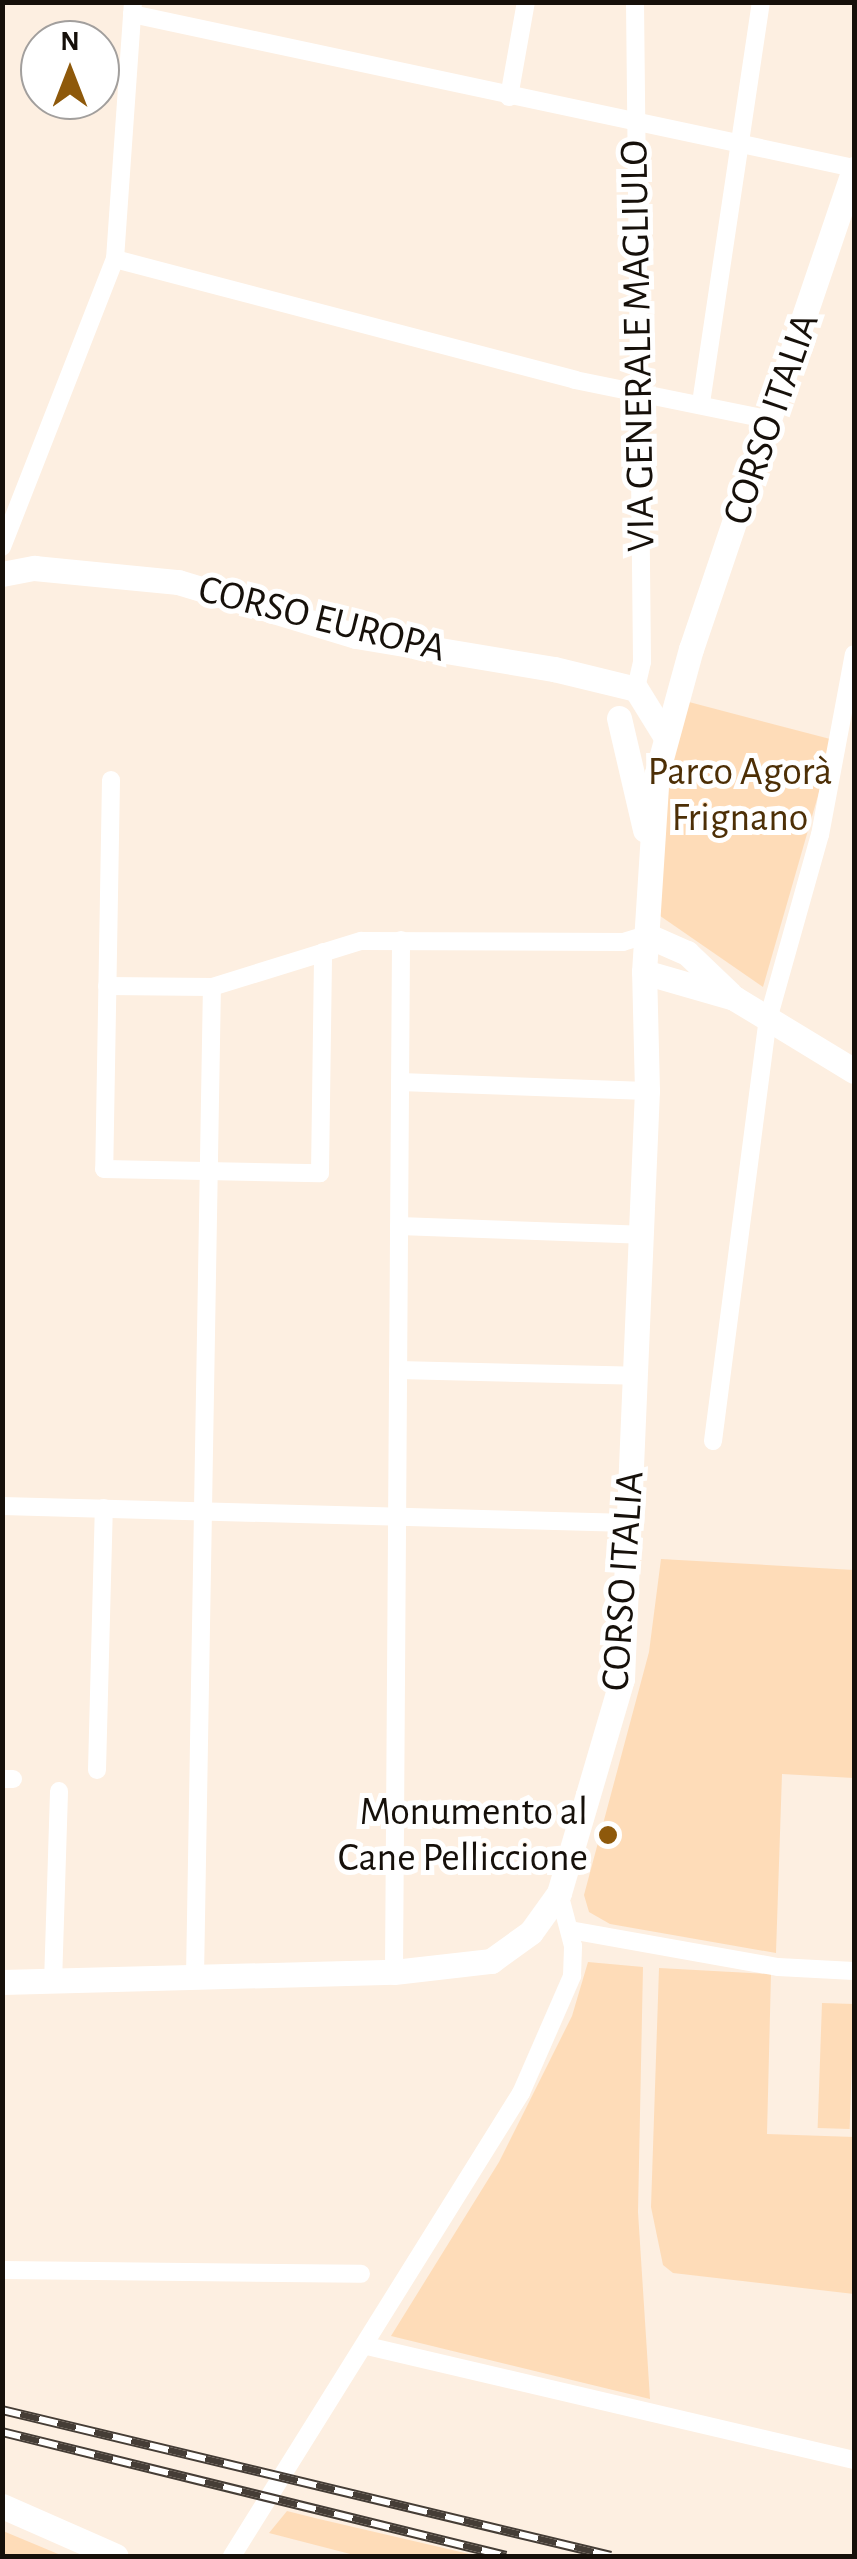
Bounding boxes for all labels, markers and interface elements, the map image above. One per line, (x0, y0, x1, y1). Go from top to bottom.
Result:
north arrow (20, 20, 120, 120)
text: N (60, 28, 80, 56)
street label: VIA GENERALE MAGLIULO (610, 140, 666, 552)
street label: CORSO ITALIA (712, 307, 830, 531)
street label: CORSO EUROPA (194, 565, 450, 673)
park label: Parco Agorà Frignano (647, 748, 833, 842)
street label: CORSO ITALIA (591, 1469, 655, 1693)
place label: Monumento al Cane Pelliccione (338, 1788, 588, 1882)
marker: Monumento al Cane Pelliccione (597, 1824, 619, 1846)

